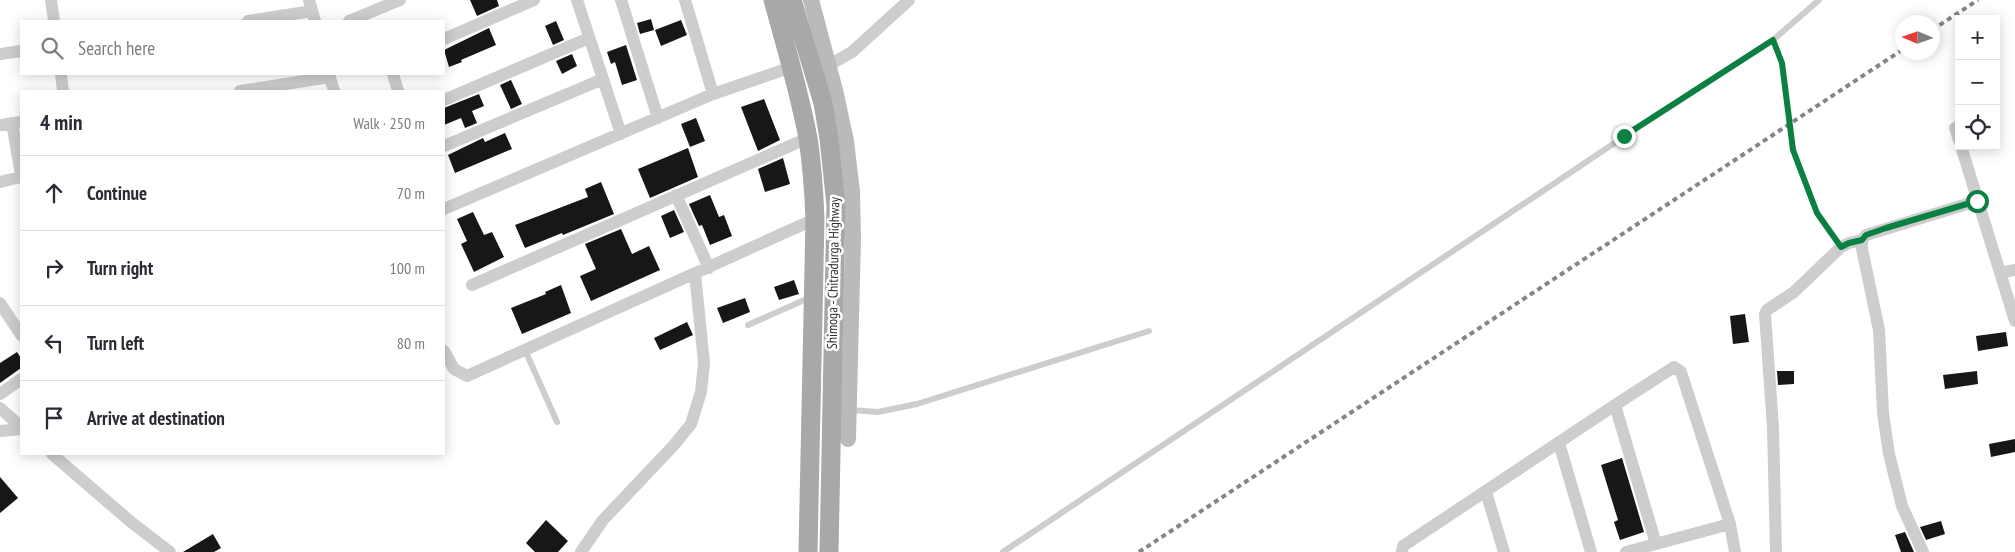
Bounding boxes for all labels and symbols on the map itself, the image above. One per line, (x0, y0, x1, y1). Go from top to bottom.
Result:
north arrow (1895, 15, 1940, 60)
route end (1613, 125, 1636, 148)
route start (1966, 190, 1989, 213)
street label: Shimoga - Chitradurga Highway (823, 196, 843, 349)

